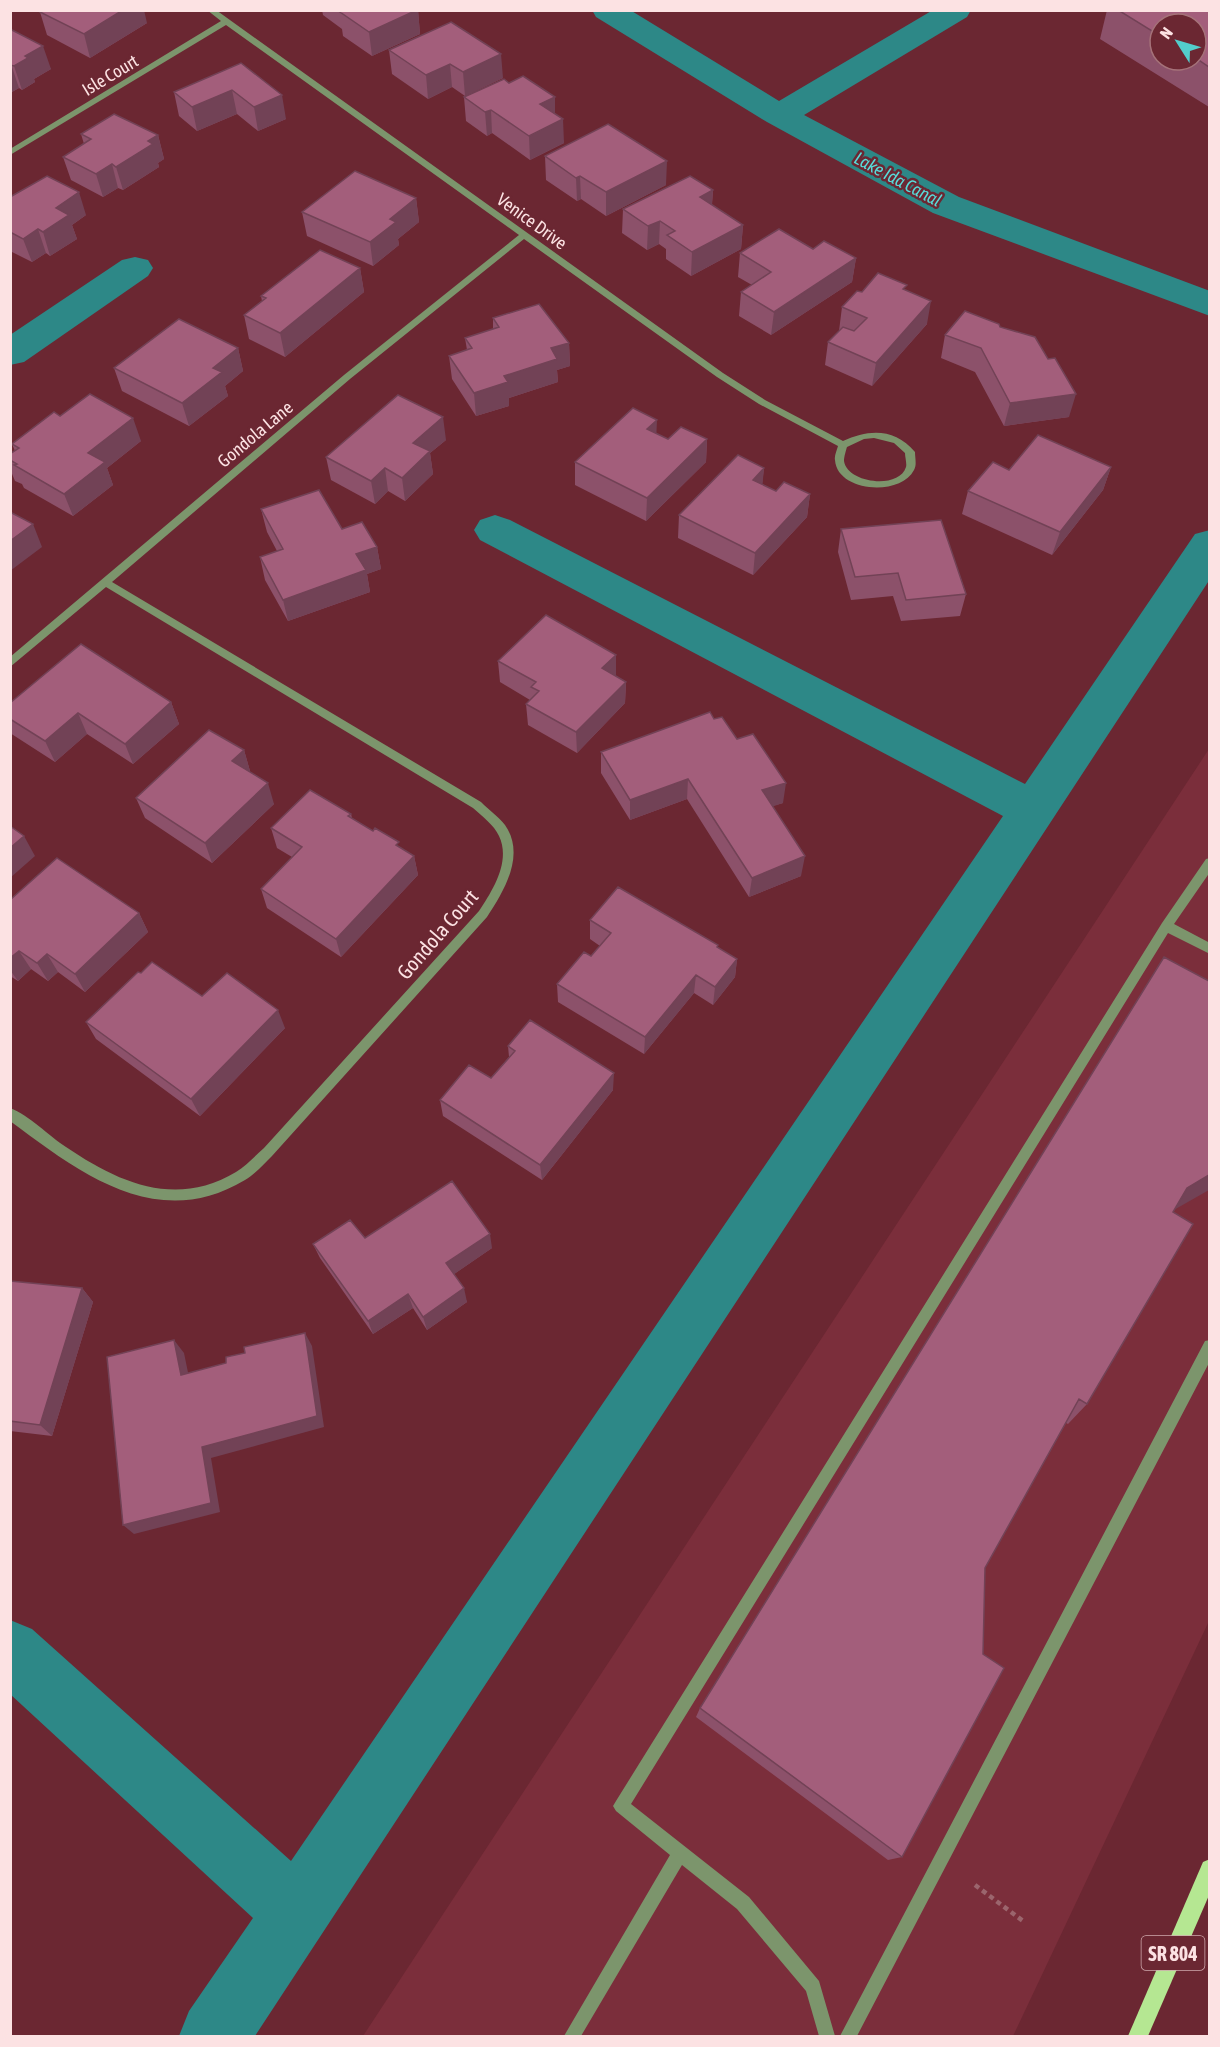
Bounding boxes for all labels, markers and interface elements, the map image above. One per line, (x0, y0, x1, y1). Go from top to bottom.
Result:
north arrow (1148, 12, 1208, 72)
text: N (1156, 24, 1176, 42)
street label: Isle Court (78, 50, 142, 100)
water label: Lake Ida Canal (851, 147, 945, 211)
street label: Venice Drive (493, 189, 571, 253)
street label: Gondola Lane (213, 397, 297, 471)
street label: Gondola Court (392, 884, 482, 984)
road number: SR 804 (1142, 1936, 1204, 1970)

